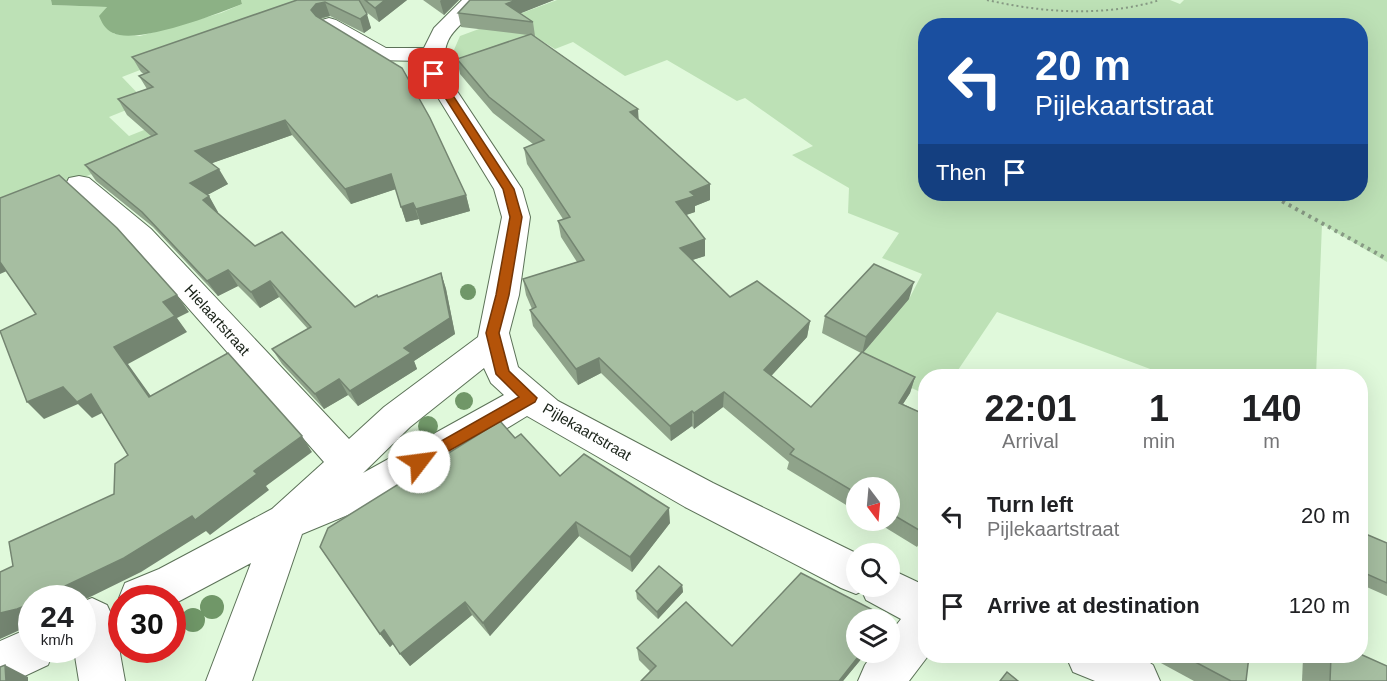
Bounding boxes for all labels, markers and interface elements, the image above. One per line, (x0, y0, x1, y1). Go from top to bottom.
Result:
icon: left (936, 42, 1014, 120)
text: 20 m (1035, 42, 1131, 89)
pin (408, 48, 459, 99)
icon: arrive (417, 57, 450, 90)
text: Pijlekaartstraat (1035, 91, 1214, 121)
icon: arrive (998, 156, 1031, 189)
text: Then (936, 160, 986, 185)
street label: Hielaartstraat (181, 281, 254, 359)
text: 22:01 (984, 388, 1076, 429)
text: 1 (1149, 388, 1169, 429)
text: 140 (1241, 388, 1302, 429)
street label: Pijlekaartstraat (540, 399, 635, 464)
position arrow (387, 430, 451, 494)
text: Arrival (1002, 430, 1059, 452)
text: min (1143, 430, 1175, 452)
text: m (1263, 430, 1280, 452)
north arrow (846, 477, 900, 531)
map controls (846, 477, 900, 663)
text: Turn left (987, 492, 1073, 517)
icon: left (936, 500, 969, 533)
text: 20 m (1301, 503, 1350, 528)
text: Pijlekaartstraat (987, 518, 1119, 540)
button: search (846, 543, 900, 597)
speed limit sign: 30 (108, 585, 186, 663)
icon: arrive (936, 590, 969, 623)
text: Arrive at destination (987, 593, 1200, 618)
text: 120 m (1289, 593, 1350, 618)
text: 24 (40, 600, 74, 633)
button: layers (846, 609, 900, 663)
text: km/h (41, 631, 73, 648)

